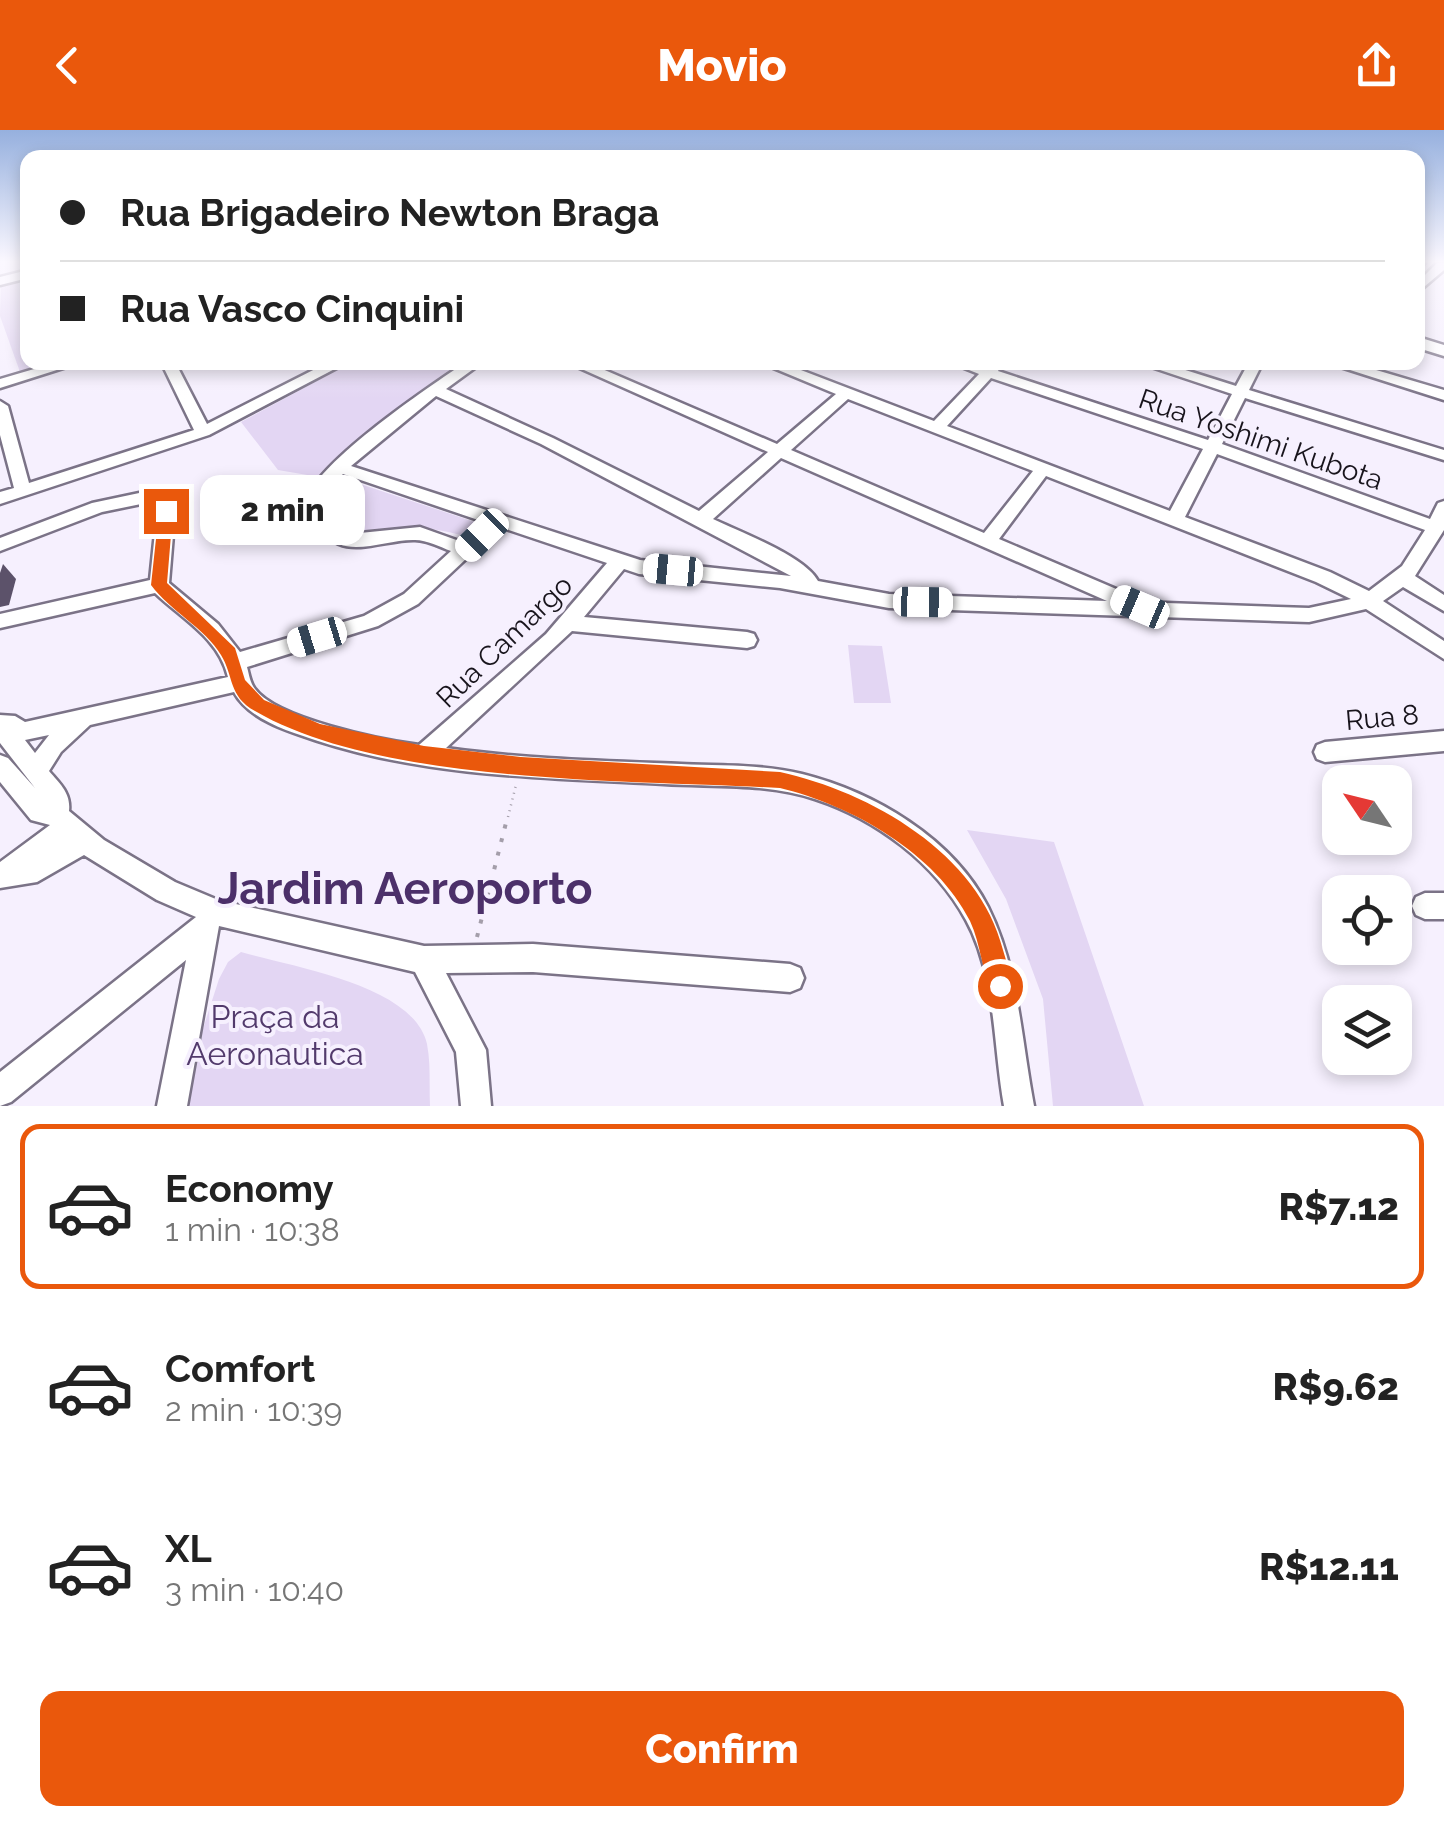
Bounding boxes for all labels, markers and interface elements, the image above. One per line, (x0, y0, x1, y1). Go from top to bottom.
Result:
icon: back (40, 38, 95, 93)
icon: share (1349, 38, 1404, 93)
text: Movio (657, 39, 787, 92)
text: Rua Brigadeiro Newton Braga (120, 190, 659, 235)
text: Rua Vasco Cinquini (120, 286, 464, 331)
street label: Rua Yoshimi Kubota (1134, 382, 1387, 497)
callout: 2 min (201, 476, 366, 546)
route end (144, 489, 189, 534)
text: 2 min (240, 491, 325, 528)
car (450, 503, 514, 567)
car (642, 552, 704, 588)
street label: Rua Camargo (430, 568, 579, 714)
car (1107, 581, 1173, 633)
car (893, 586, 953, 618)
car (284, 614, 350, 660)
street label: Rua 8 (1344, 698, 1420, 737)
north arrow (1322, 765, 1412, 855)
map controls (1322, 765, 1412, 1075)
district label: Jardim Aeroporto (218, 862, 592, 915)
button: locate (1322, 875, 1412, 965)
route start (978, 964, 1023, 1009)
button: layers (1322, 985, 1412, 1075)
park label: Praça da Aeronautica (186, 998, 364, 1072)
icon: car (45, 1162, 135, 1252)
text: Economy (165, 1166, 334, 1211)
text: R$7.12 (1278, 1184, 1399, 1229)
text: 1 min · 10:38 (165, 1211, 340, 1248)
icon: car (45, 1342, 135, 1432)
text: Comfort (165, 1346, 315, 1391)
text: R$9.62 (1273, 1364, 1399, 1409)
text: 2 min · 10:39 (165, 1391, 342, 1428)
icon: car (45, 1522, 135, 1612)
text: XL (165, 1526, 212, 1571)
text: R$12.11 (1259, 1544, 1399, 1589)
text: 3 min · 10:40 (165, 1571, 344, 1608)
button: Confirm (40, 1691, 1404, 1806)

